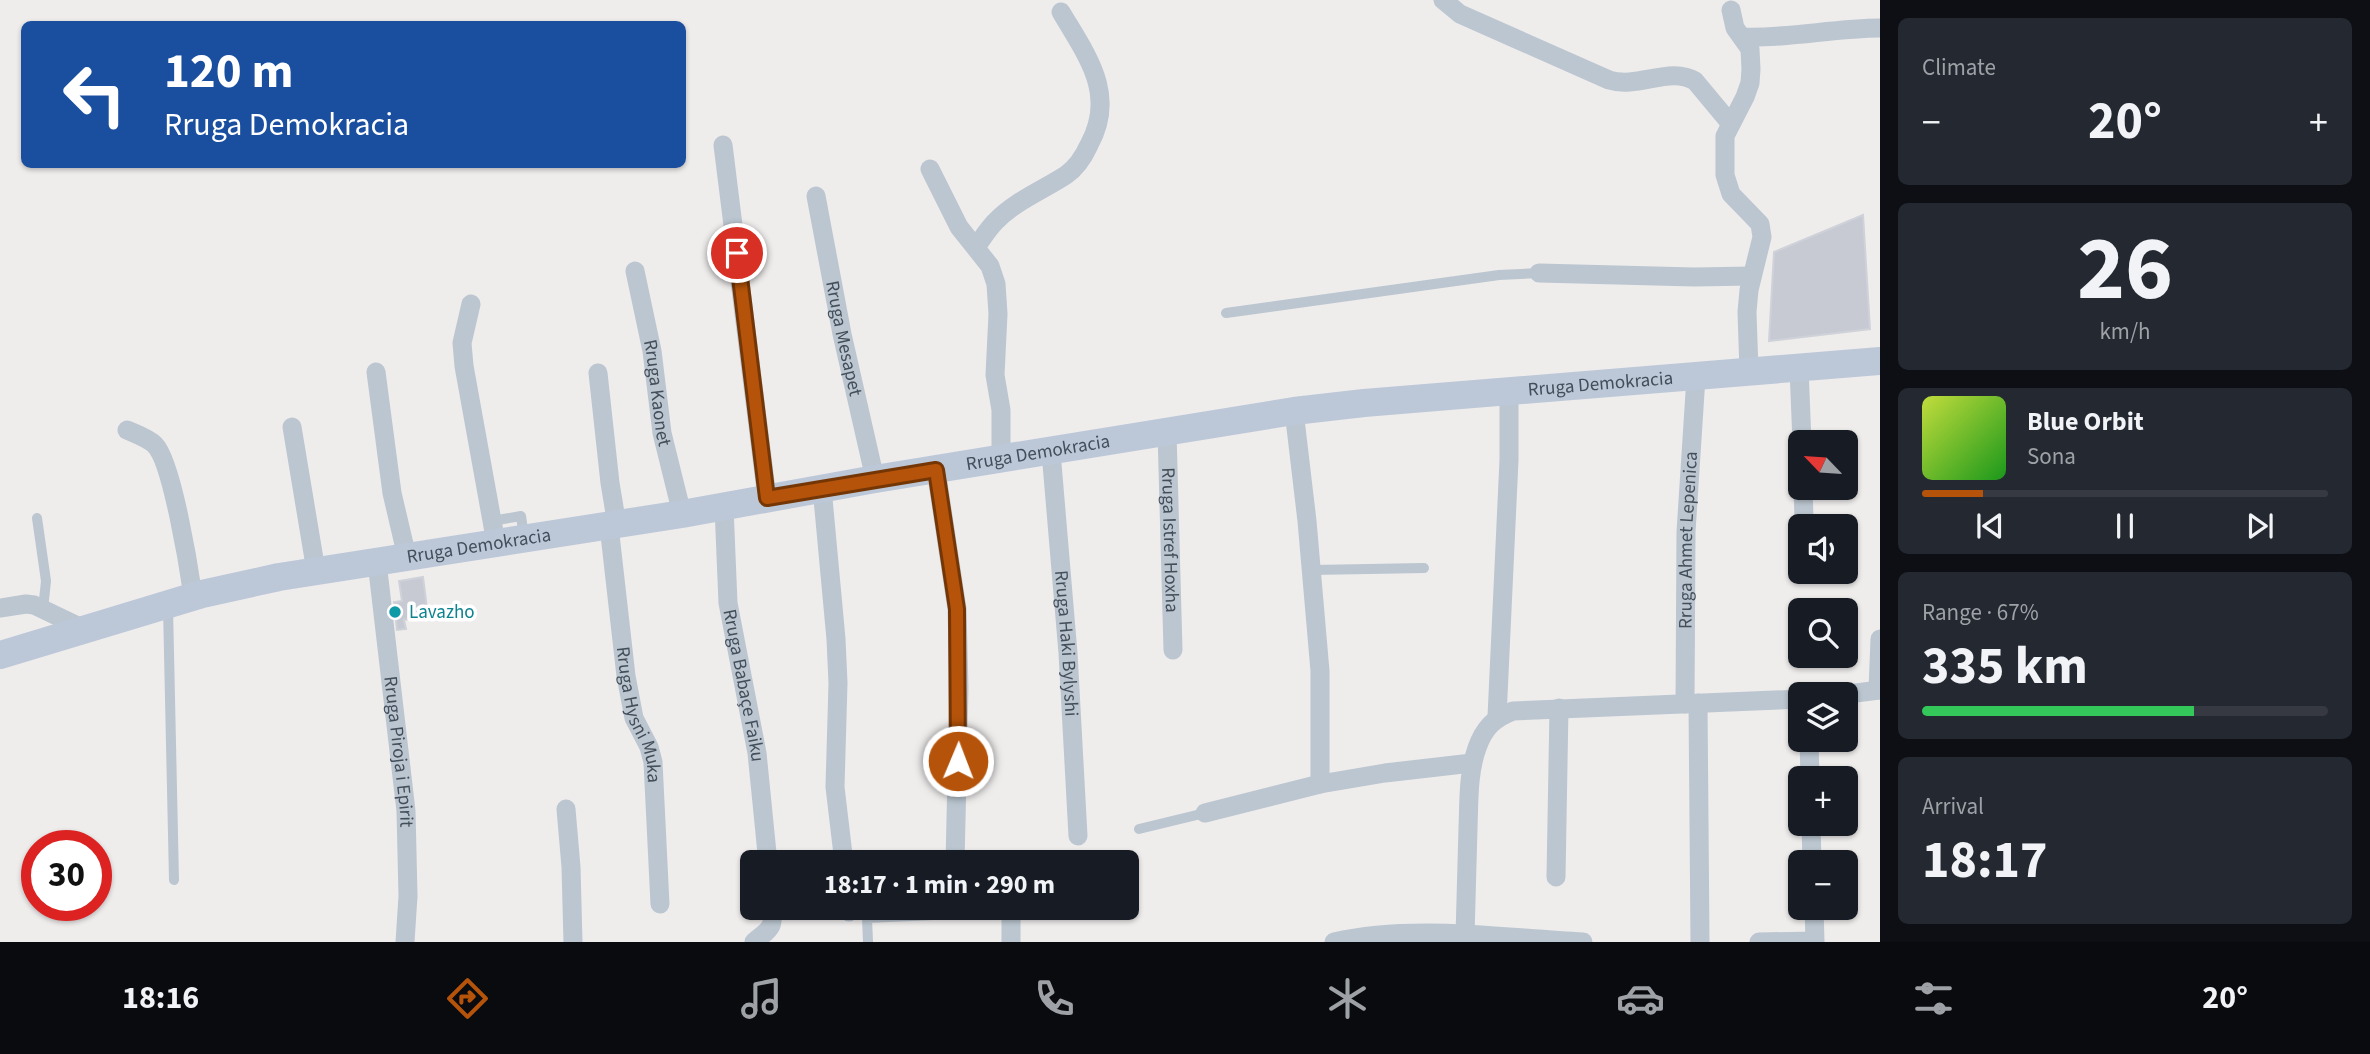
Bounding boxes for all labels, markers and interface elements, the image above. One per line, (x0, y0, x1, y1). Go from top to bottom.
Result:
text: 120 m (164, 37, 293, 107)
icon: left (49, 49, 140, 140)
text: Climate (1922, 51, 1996, 84)
text: 20° (2088, 85, 2162, 159)
text: − (1922, 96, 1941, 150)
text: + (2309, 96, 2328, 150)
text: Rruga Demokracia (164, 102, 409, 148)
text: 26 (2077, 205, 2173, 334)
pin (707, 223, 767, 283)
icon: arrive (718, 234, 756, 272)
street label: Rruga Mesapet (819, 278, 869, 399)
text: km/h (2099, 315, 2151, 348)
street label: Rruga Kaonet (636, 337, 678, 450)
street label: Rruga Demokracia (1527, 364, 1674, 403)
text: Blue Orbit (2027, 403, 2144, 440)
street label: Rruga Demokracia (964, 428, 1112, 478)
north arrow (1788, 430, 1858, 500)
map controls (1788, 430, 1858, 920)
text: Sona (2027, 440, 2076, 473)
street label: Rruga Ahmet Lepenica (1672, 450, 1705, 629)
street label: Rruga Istref Hoxha (1154, 467, 1185, 613)
icon: previous (1971, 507, 2009, 545)
icon: pause (2106, 507, 2144, 545)
icon: next (2241, 507, 2279, 545)
button: sound (1788, 514, 1858, 584)
street label: Rruga Demokracia (405, 521, 553, 570)
street label: Rruga Haki Bylyshi (1048, 569, 1085, 717)
text: Range · 67% (1922, 596, 2039, 629)
button: search (1788, 598, 1858, 668)
place label: Lavazho (409, 599, 475, 626)
marker: Lavazho (387, 604, 403, 620)
street label: Rruga Babaçe Faiku (716, 607, 771, 763)
text: 335 km (1922, 630, 2088, 704)
street label: Rruga Hysni Muka (609, 645, 668, 784)
street label: Rruga Piroja i Epirit (377, 675, 420, 828)
button: layers (1788, 682, 1858, 752)
position arrow (921, 724, 995, 798)
button: + (1788, 766, 1858, 836)
text: Arrival (1922, 790, 1984, 823)
text: 18:17 (1922, 824, 2047, 898)
speed limit sign: 30 (21, 830, 112, 921)
button: − (1788, 850, 1858, 920)
text: 18:17 · 1 min · 290 m (824, 866, 1055, 903)
icon: directions (443, 974, 492, 1023)
icon: music (737, 974, 786, 1023)
icon: phone (1030, 974, 1079, 1023)
icon: climate (1323, 974, 1372, 1023)
icon: car (1616, 974, 1665, 1023)
icon: filters (1909, 974, 1958, 1023)
text: 18:16 (122, 975, 199, 1021)
text: 20° (2202, 975, 2248, 1021)

